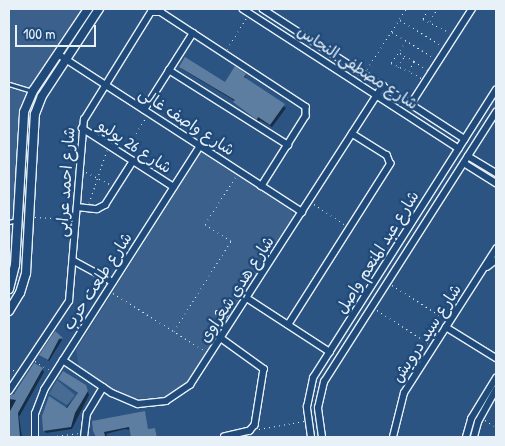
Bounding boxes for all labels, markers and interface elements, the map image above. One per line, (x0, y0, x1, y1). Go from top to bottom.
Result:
scale bar (18, 15, 99, 47)
street label: شارع مصطفى النحاس (294, 21, 422, 113)
text: 100 m (23, 23, 56, 44)
street label: شارع واصف غالى (136, 83, 238, 159)
street label: شارع 26 يوليو (94, 115, 176, 177)
street label: شارع احمد عرابى (52, 126, 78, 238)
street label: شارع عبد المنعم واصل (331, 187, 423, 317)
street label: شارع طلعت حرب (58, 229, 136, 333)
street label: شارع هدي شعراوى (194, 232, 278, 346)
street label: شارع سيد درويش (387, 280, 465, 386)

